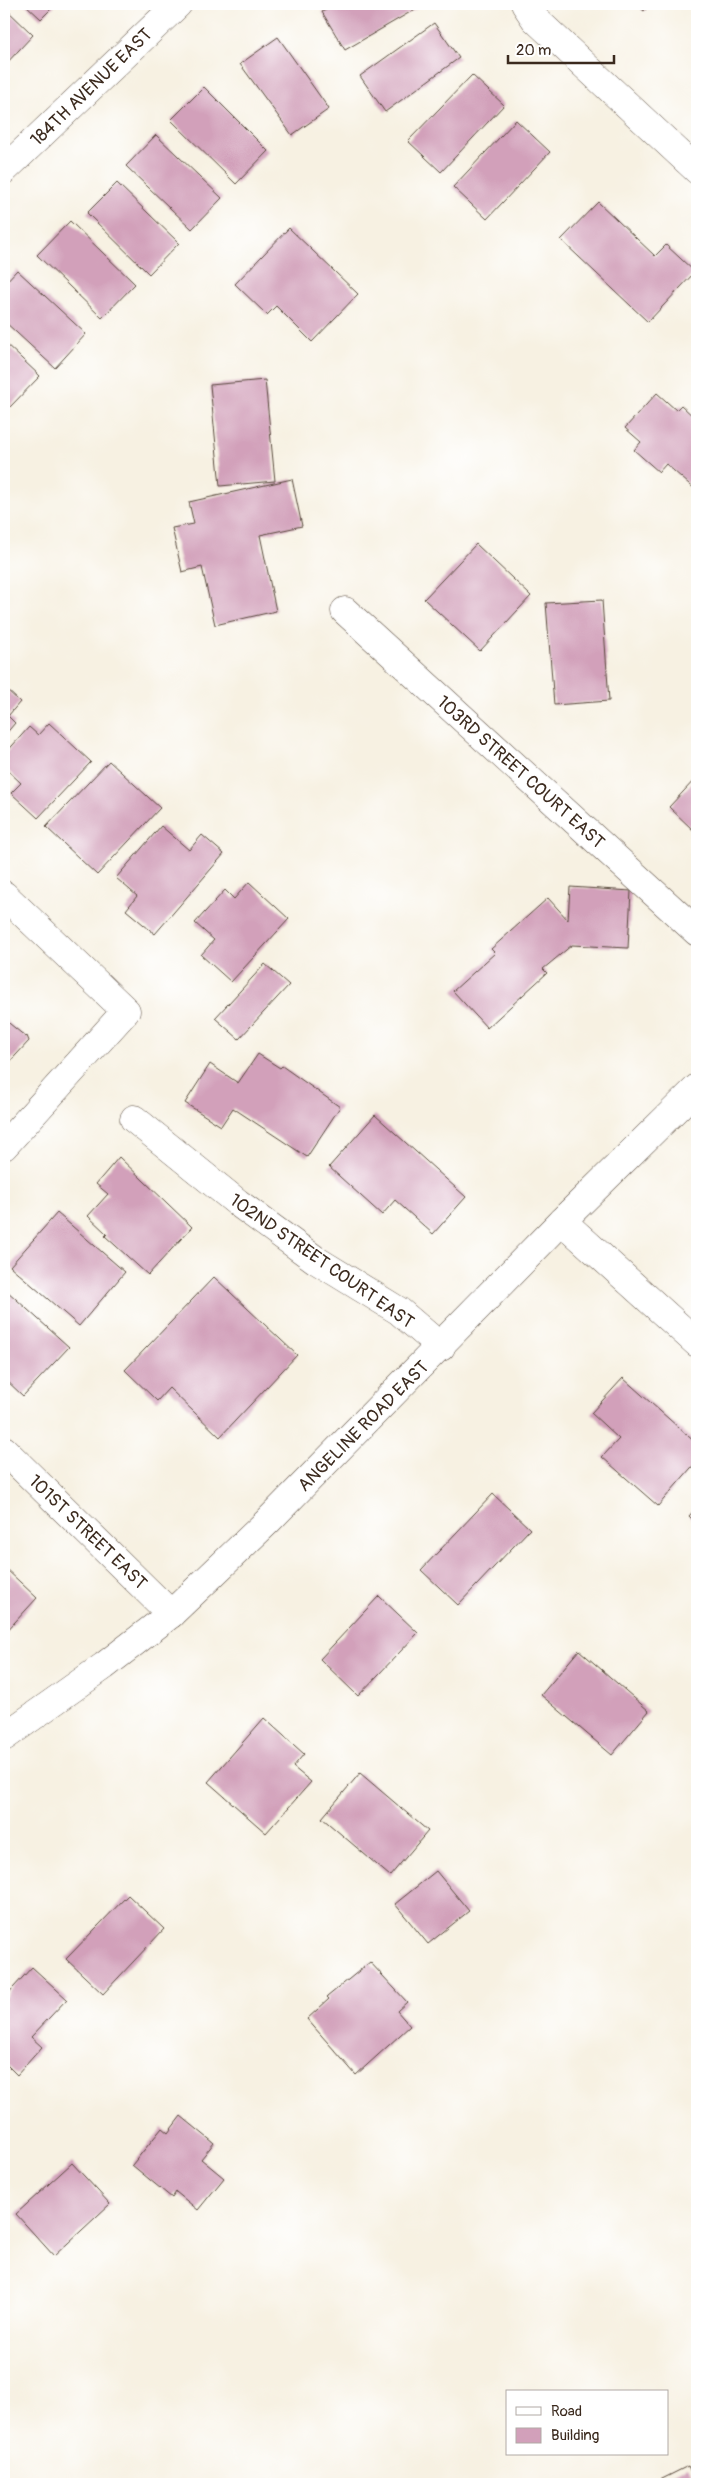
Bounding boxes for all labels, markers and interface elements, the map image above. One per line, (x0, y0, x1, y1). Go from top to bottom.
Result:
street label: 184TH AVENUE EAST (26, 23, 157, 151)
scale bar (508, 32, 615, 64)
text: 20 m (516, 41, 551, 60)
street label: 103RD STREET COURT EAST (432, 691, 609, 854)
street label: 102ND STREET COURT EAST (225, 1189, 418, 1334)
street label: ANGELINE ROAD EAST (293, 1356, 434, 1497)
street label: 101ST STREET EAST (24, 1470, 152, 1595)
legend (506, 2390, 668, 2456)
text: Road (551, 2402, 582, 2421)
text: Building (551, 2426, 599, 2445)

